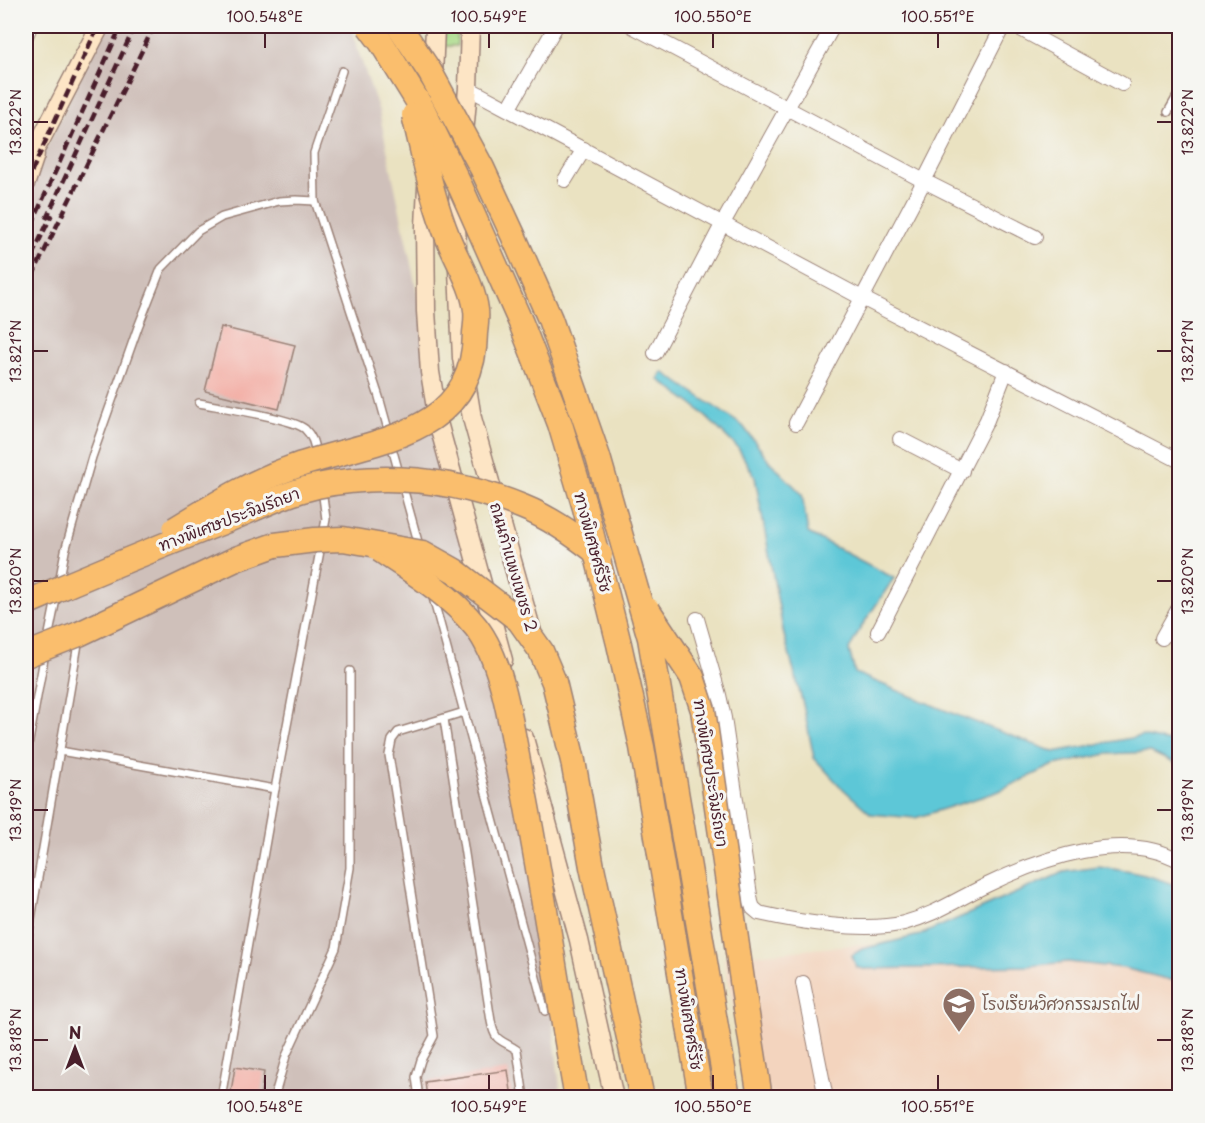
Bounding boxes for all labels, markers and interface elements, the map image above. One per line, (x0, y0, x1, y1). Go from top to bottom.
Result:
text: 100.548°E (227, 4, 303, 27)
text: 100.549°E (451, 4, 527, 27)
text: 100.550°E (674, 4, 752, 27)
text: 100.551°E (901, 4, 975, 27)
text: 13.822°N (3, 89, 26, 155)
text: 13.822°N (1175, 89, 1198, 155)
text: 13.821°N (3, 319, 26, 383)
text: 13.821°N (1175, 319, 1198, 383)
street label: ทางพิเศษประจิมรัถยา (155, 480, 303, 556)
street label: ทางพิเศษศรีรัช (569, 489, 619, 595)
street label: ถนนกำแพงเพชร 2 (485, 499, 545, 634)
text: 13.820°N (3, 548, 26, 615)
text: 13.820°N (1175, 548, 1198, 615)
street label: ทางพิเศษประจิมรัถยา (688, 697, 736, 849)
text: 13.819°N (3, 779, 26, 841)
text: 13.819°N (1175, 779, 1198, 841)
street label: ทางพิเศษศรีรัช (670, 966, 710, 1072)
school or university icon: โรงเรียนวิศวกรรมรถไฟ (941, 986, 977, 1033)
place label: โรงเรียนวิศวกรรมรถไฟ (982, 991, 1140, 1015)
text: 13.818°N (3, 1008, 26, 1072)
text: 13.818°N (1175, 1008, 1198, 1072)
north arrow (45, 1018, 105, 1078)
text: N (69, 1020, 81, 1044)
text: 100.548°E (227, 1094, 303, 1117)
text: 100.549°E (451, 1094, 527, 1117)
text: 100.550°E (674, 1094, 752, 1117)
text: 100.551°E (901, 1094, 975, 1117)

